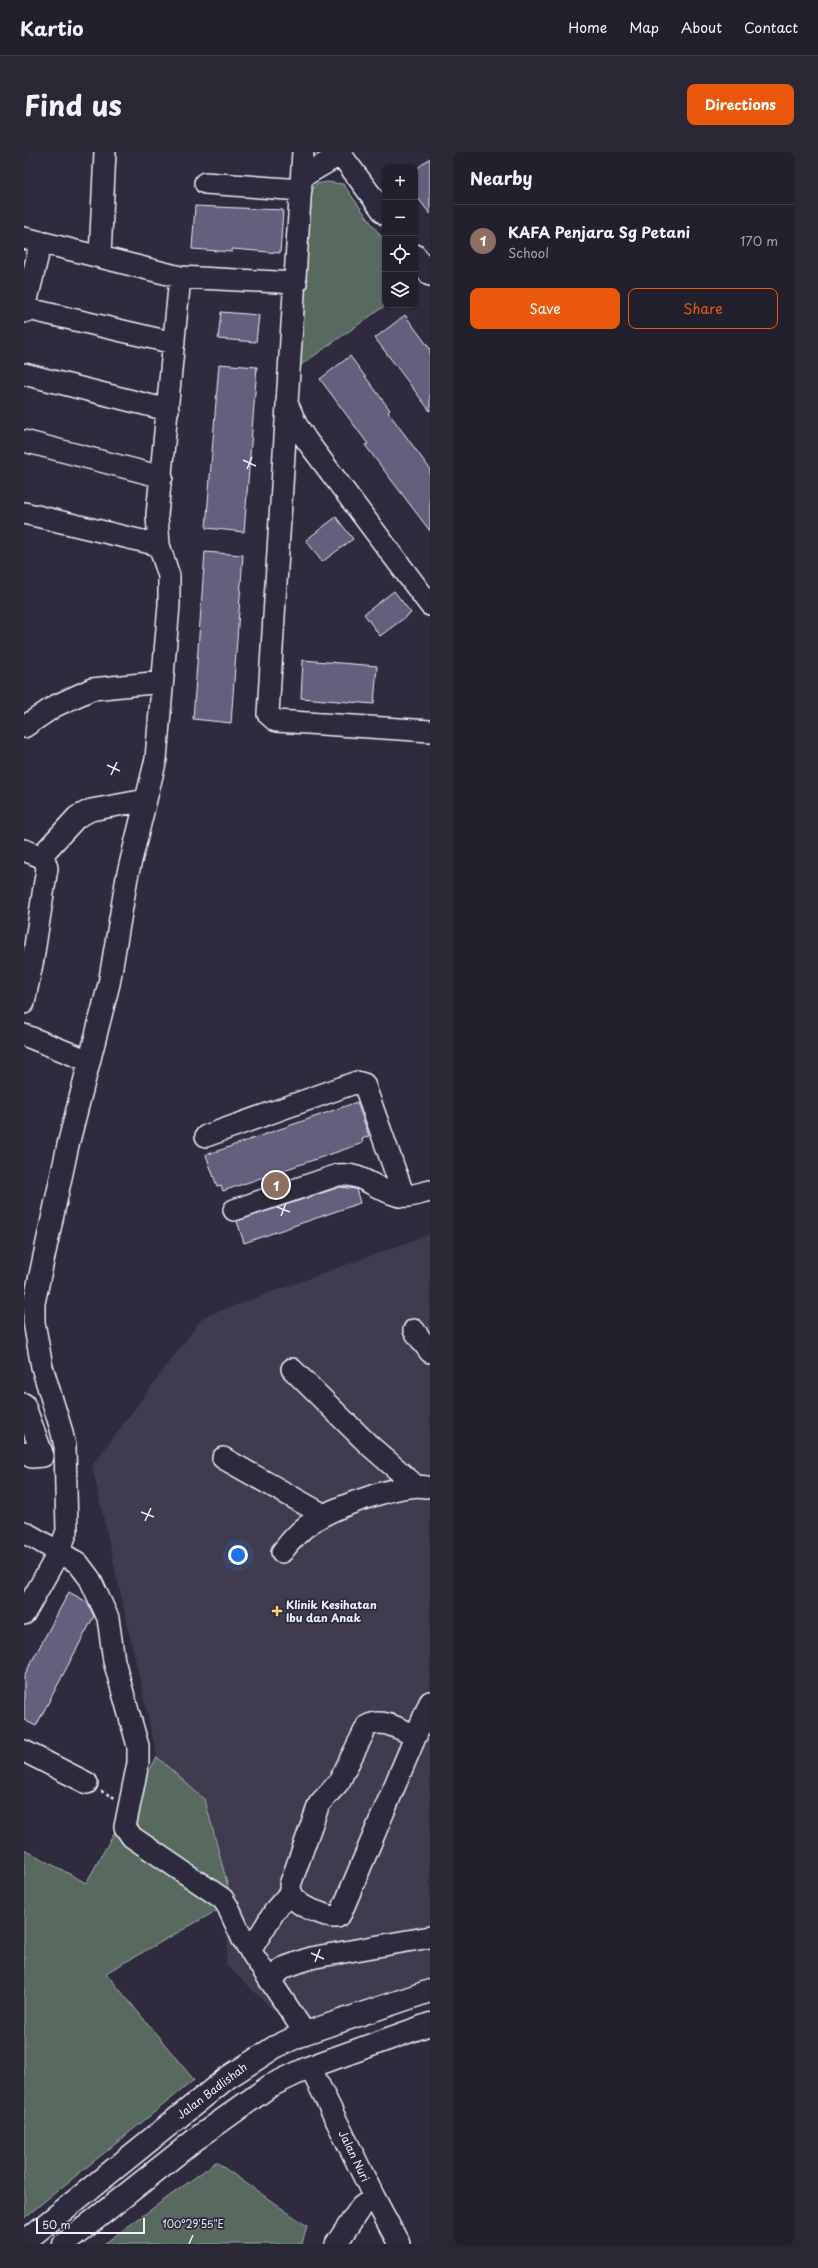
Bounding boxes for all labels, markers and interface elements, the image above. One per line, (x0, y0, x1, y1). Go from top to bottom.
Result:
text: Kartio (20, 14, 83, 42)
text: Home (568, 17, 607, 38)
text: Map (629, 17, 659, 38)
text: About (681, 17, 722, 38)
text: Contact (744, 17, 798, 38)
text: Find us (24, 83, 122, 126)
button: Directions (687, 84, 794, 125)
map controls (382, 164, 418, 308)
button: + (382, 164, 418, 200)
text: Nearby (470, 165, 532, 191)
button: − (382, 200, 418, 236)
text: KAFA Penjara Sg Petani (508, 220, 690, 243)
text: 1 (480, 231, 486, 250)
text: 170 m (740, 231, 778, 250)
button: locate (382, 236, 418, 272)
text: School (508, 243, 549, 262)
button: layers (382, 272, 418, 308)
button: Save (470, 288, 620, 329)
button: Share (628, 288, 778, 329)
pin: 1 (263, 1170, 289, 1200)
your location (228, 1545, 248, 1565)
place label: Klinik Kesihatan Ibu dan Anak (286, 1596, 377, 1626)
marker: Klinik Kesihatan Ibu dan Anak (271, 1605, 283, 1617)
street label: Jalan Badlishah (173, 2058, 250, 2123)
street label: Jalan Nuri (335, 2127, 374, 2185)
scale bar (36, 2216, 145, 2235)
text: 50 m (42, 2216, 71, 2233)
text: 100°29'55"E (162, 2216, 224, 2231)

